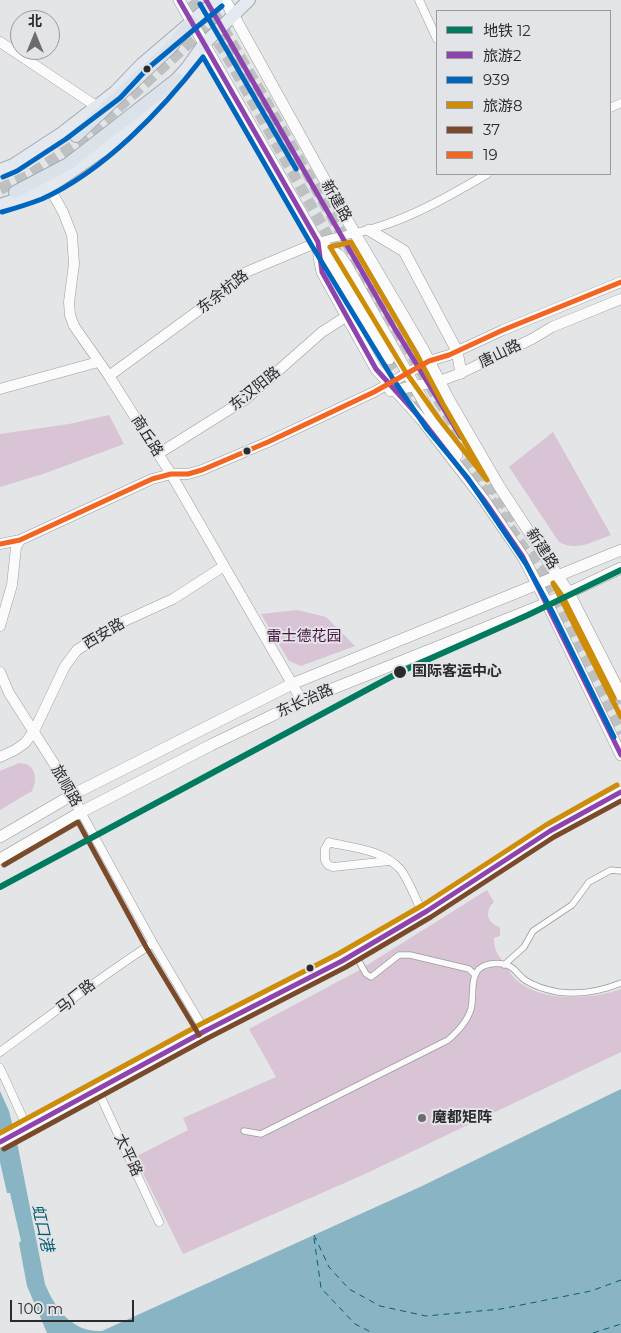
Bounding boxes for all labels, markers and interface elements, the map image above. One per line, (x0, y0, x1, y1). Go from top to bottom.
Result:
north arrow (10, 10, 60, 60)
legend (436, 10, 611, 175)
text: 北 (28, 12, 42, 30)
text: 地铁 12 (483, 21, 531, 40)
text: 旅游2 (483, 46, 522, 65)
unlabelled marker (142, 64, 152, 74)
text: 939 (483, 70, 510, 89)
text: 旅游8 (483, 96, 523, 115)
text: 37 (483, 120, 500, 139)
text: 19 (483, 145, 498, 164)
street label: 新建路 (317, 177, 355, 225)
street label: 东余杭路 (194, 266, 252, 318)
street label: 唐山路 (476, 336, 524, 372)
street label: 东汉阳路 (226, 363, 284, 415)
street label: 商丘路 (127, 412, 167, 460)
unlabelled marker (242, 446, 252, 456)
street label: 新建路 (522, 525, 562, 573)
street label: 西安路 (80, 615, 128, 653)
park label: 雷士德花园 (267, 628, 341, 646)
place label: 国际客运中心 (412, 663, 502, 681)
marker: 国际客运中心 (392, 664, 408, 680)
street label: 东长治路 (274, 681, 336, 721)
street label: 旅顺路 (47, 762, 85, 810)
unlabelled marker (305, 963, 315, 973)
street label: 马厂路 (53, 976, 99, 1018)
place label: 魔都矩阵 (432, 1109, 492, 1127)
marker: 魔都矩阵 (416, 1112, 428, 1124)
street label: 太平路 (110, 1131, 146, 1179)
water label: 虹口港 (27, 1202, 57, 1254)
scale bar (12, 1290, 136, 1322)
text: 100 m (18, 1299, 63, 1318)

